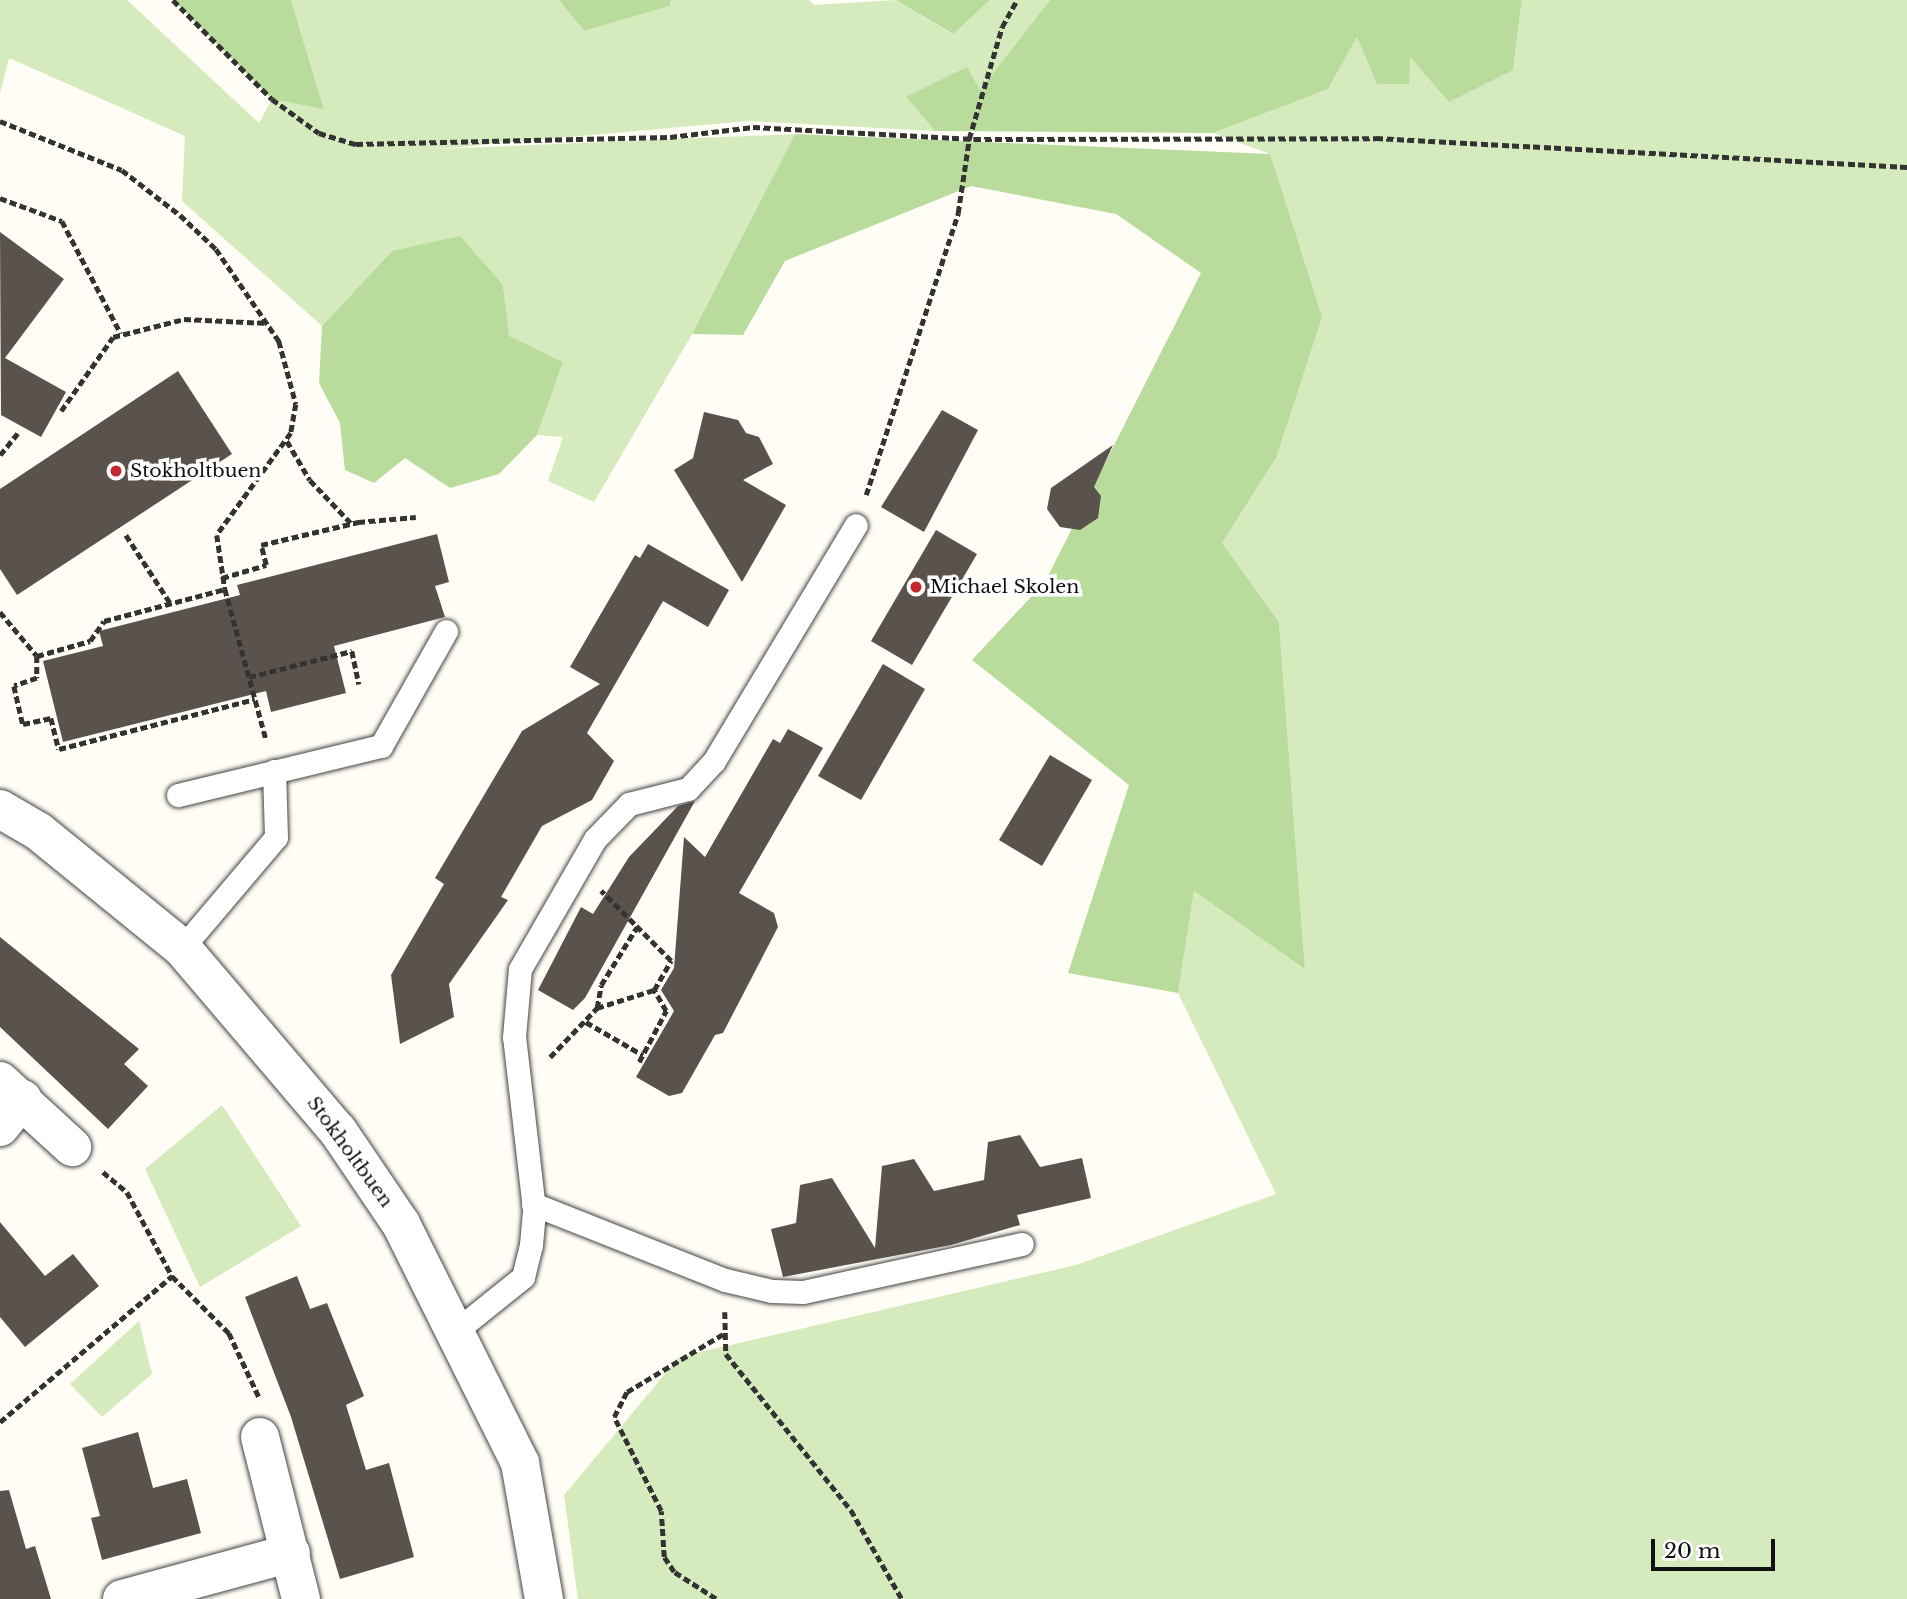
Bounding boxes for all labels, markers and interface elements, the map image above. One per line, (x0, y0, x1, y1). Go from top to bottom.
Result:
place label: Stokholtbuen (130, 460, 261, 482)
marker: Stokholtbuen (108, 463, 124, 479)
place label: Michael Skolen (930, 576, 1079, 598)
marker: Michael Skolen (908, 579, 924, 595)
street label: Stokholtbuen (302, 1092, 398, 1212)
scale bar (1655, 1526, 1779, 1570)
text: 20 m (1664, 1538, 1721, 1564)

